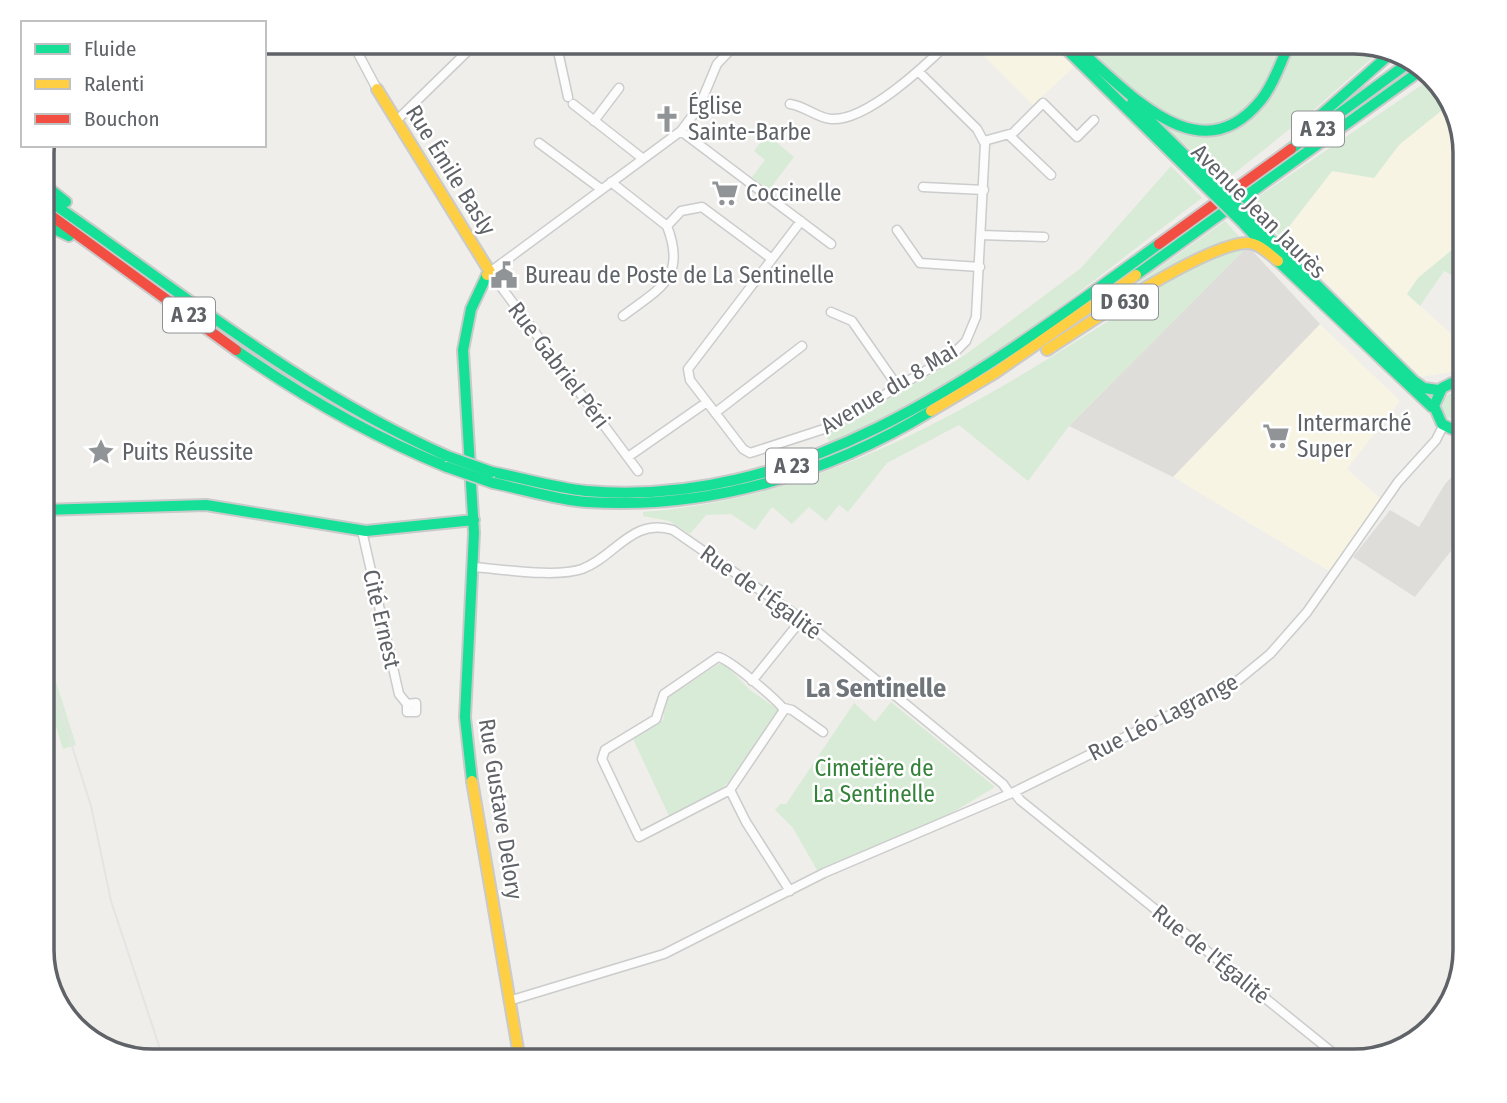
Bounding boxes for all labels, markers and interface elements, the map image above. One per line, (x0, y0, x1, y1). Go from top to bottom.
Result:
legend (21, 21, 266, 147)
text: Fluide (84, 36, 136, 62)
text: Ralenti (84, 71, 144, 97)
place label: Église Sainte-Barbe (688, 91, 811, 146)
street label: Rue Émile Basly (400, 99, 503, 241)
church icon: Église Sainte-Barbe (652, 104, 682, 134)
text: Bouchon (84, 106, 160, 132)
road number: A 23 (1292, 111, 1344, 146)
street label: Avenue Jean Jaurès (1186, 138, 1332, 284)
supermarket icon: Coccinelle (710, 178, 740, 208)
place label: Coccinelle (746, 179, 841, 207)
public building icon: Bureau de Poste de La Sentinelle (489, 260, 519, 290)
place label: Bureau de Poste de La Sentinelle (525, 261, 834, 289)
road number: D 630 (1092, 284, 1158, 320)
street label: Rue Gabriel Péri (502, 296, 616, 434)
road number: A 23 (163, 298, 215, 332)
street label: Avenue du 8 Mai (816, 336, 962, 440)
place label: Intermarché Super (1297, 409, 1411, 463)
supermarket icon: Intermarché Super (1261, 421, 1291, 451)
place icon: Puits Réussite (86, 437, 116, 467)
place label: Puits Réussite (122, 438, 253, 466)
road number: A 23 (766, 448, 818, 484)
street label: Rue de l'Égalité (695, 538, 828, 645)
street label: Cité Ernest (357, 567, 407, 672)
street label: Rue Léo Lagrange (1083, 667, 1243, 767)
district label: La Sentinelle (806, 673, 946, 704)
street label: Rue Gustave Delory (473, 717, 529, 902)
park label: Cimetière de La Sentinelle (813, 754, 935, 808)
street label: Rue de l'Égalité (1147, 897, 1276, 1010)

